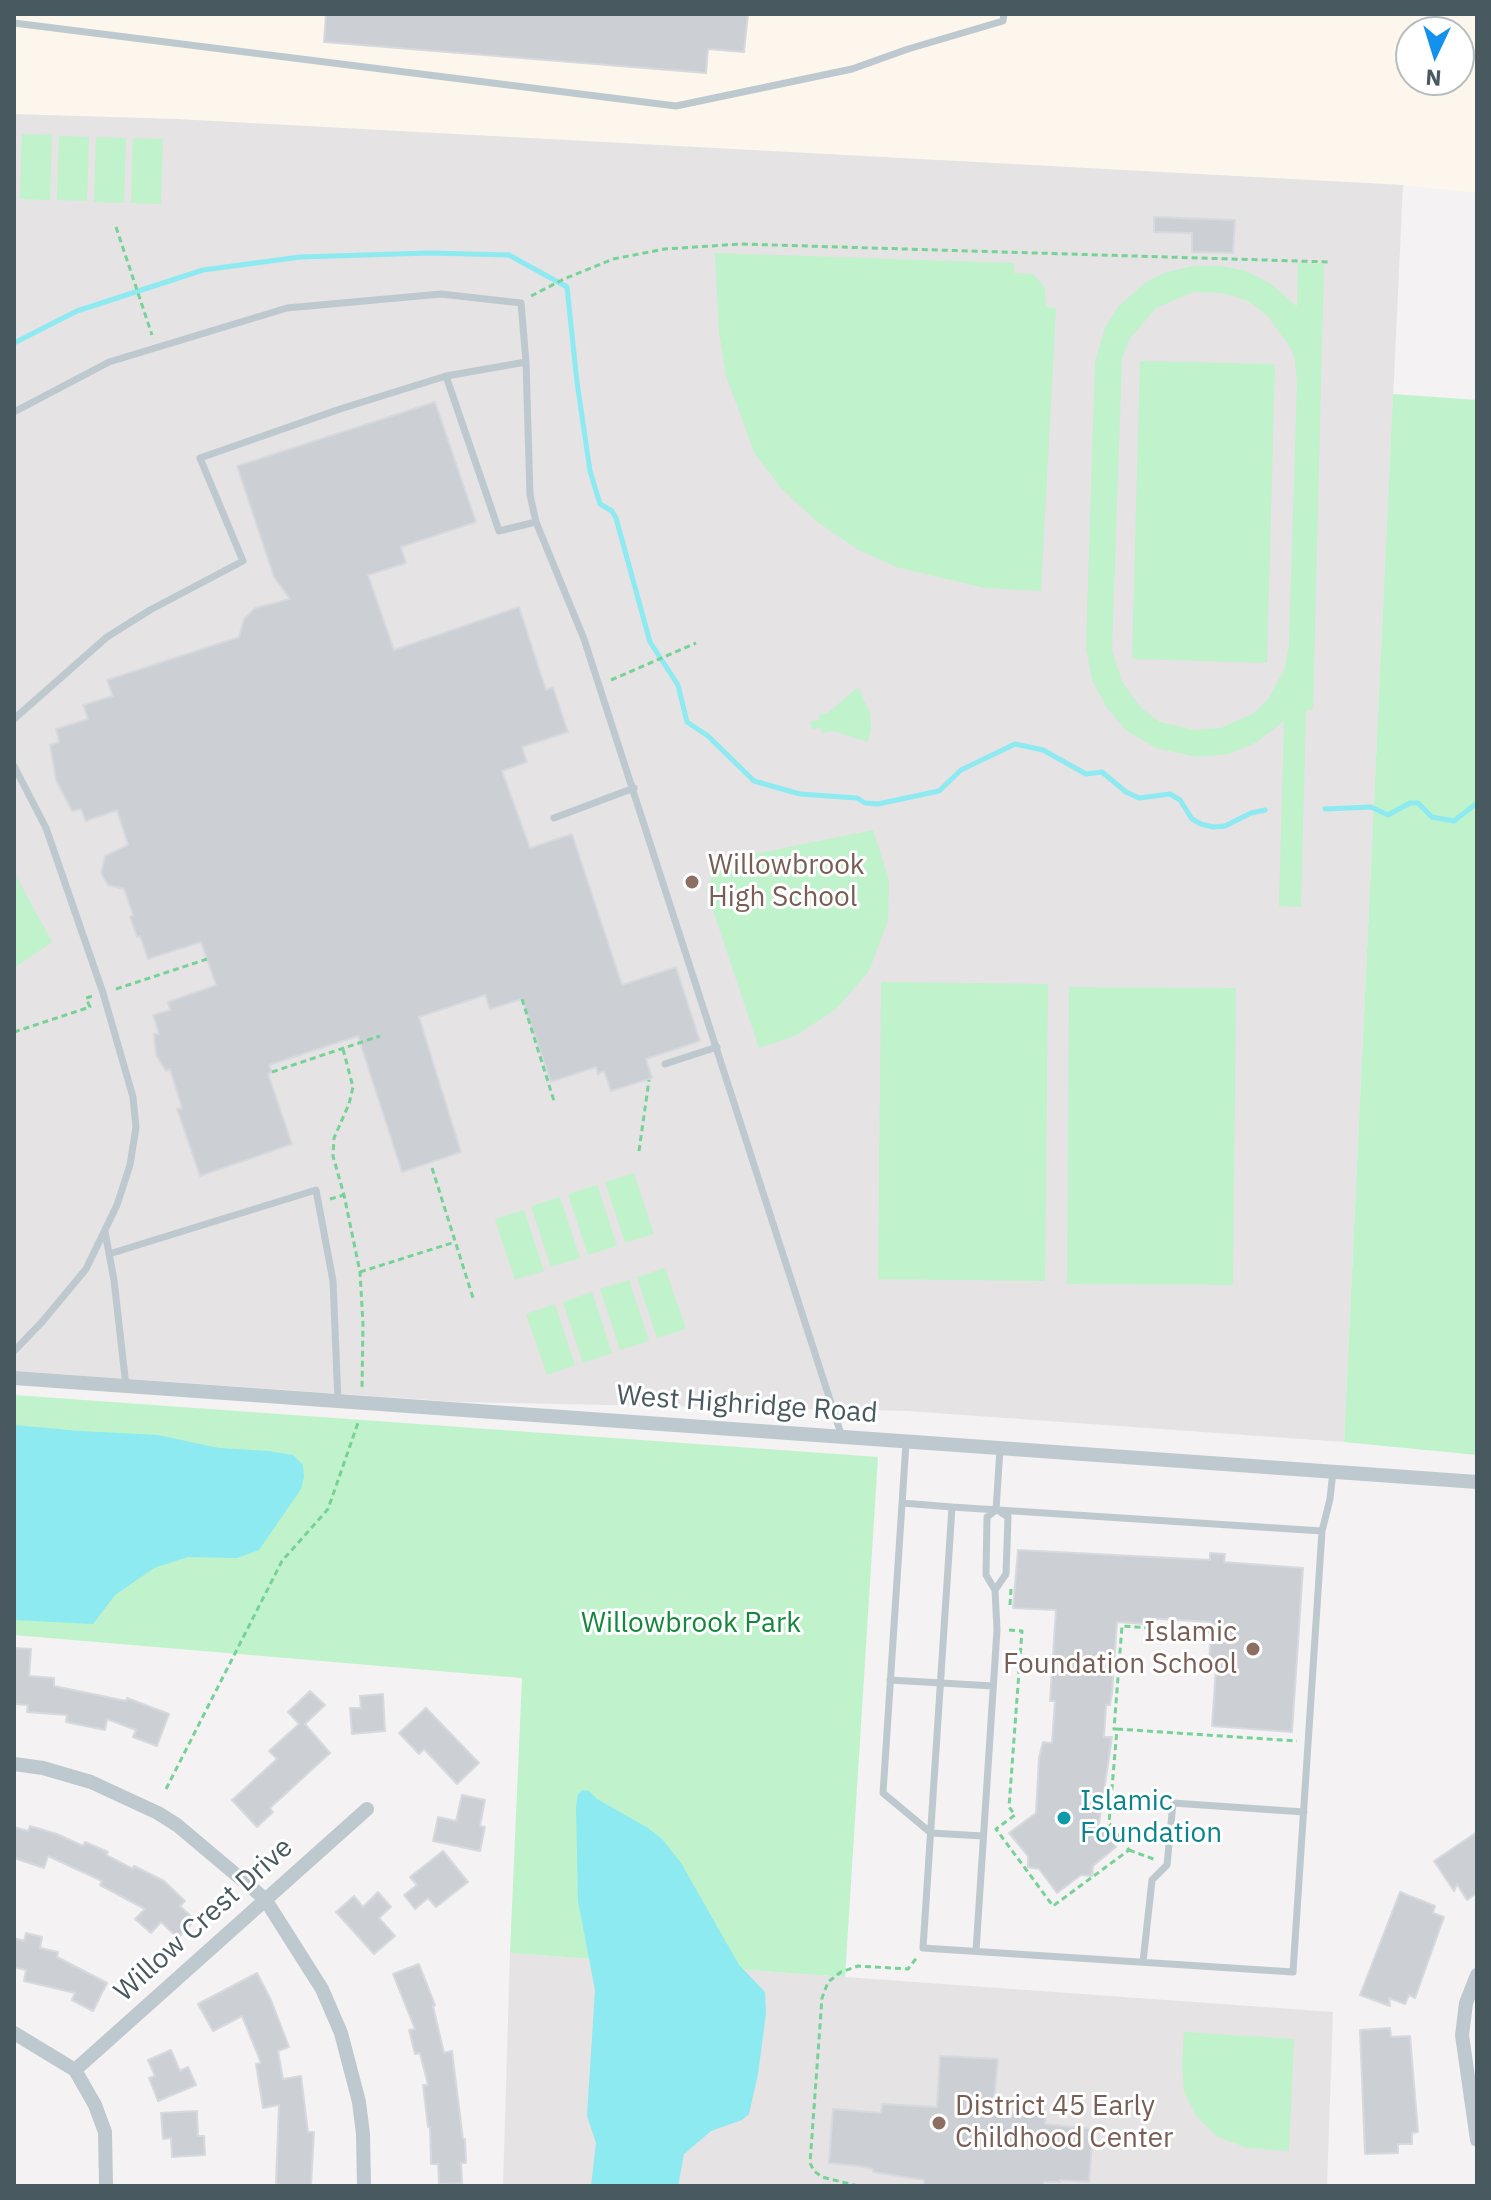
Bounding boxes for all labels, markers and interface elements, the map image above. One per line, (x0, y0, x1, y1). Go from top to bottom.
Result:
north arrow (1395, 16, 1475, 96)
text: N (1424, 63, 1442, 93)
place label: Willowbrook High School (708, 849, 865, 915)
marker: Willowbrook High School (683, 873, 701, 891)
street label: West Highridge Road (615, 1379, 879, 1431)
park label: Willowbrook Park (581, 1607, 801, 1641)
place label: Islamic Foundation School (1003, 1616, 1237, 1682)
marker: Islamic Foundation School (1244, 1640, 1262, 1658)
place label: Islamic Foundation (1080, 1785, 1222, 1851)
marker: Islamic Foundation (1055, 1809, 1073, 1827)
street label: Willow Crest Drive (108, 1831, 300, 2009)
place label: District 45 Early Childhood Center (955, 2090, 1173, 2156)
marker: District 45 Early Childhood Center (930, 2114, 948, 2132)

